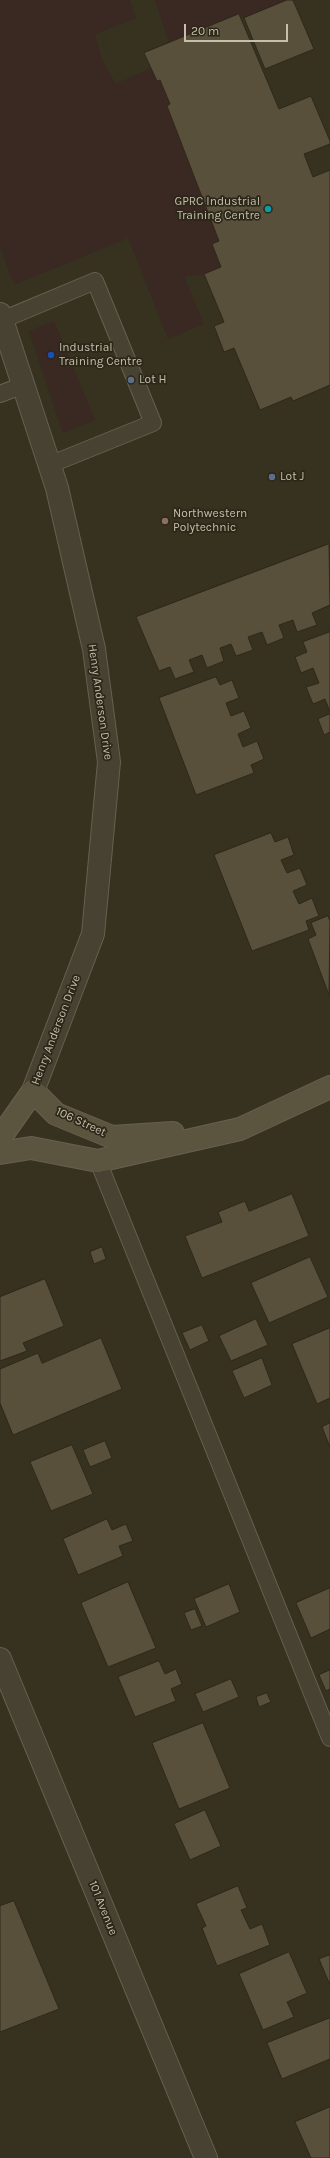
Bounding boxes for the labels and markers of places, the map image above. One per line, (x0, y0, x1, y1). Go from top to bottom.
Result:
place label: GPRC Industrial Training Centre (174, 195, 260, 223)
marker: GPRC Industrial Training Centre (263, 204, 273, 214)
place label: Industrial Training Centre (59, 341, 142, 369)
marker: Industrial Training Centre (46, 350, 56, 360)
place label: Lot H (139, 373, 167, 387)
marker: Lot H (126, 375, 136, 385)
place label: Lot J (280, 470, 304, 484)
marker: Lot J (267, 472, 277, 482)
place label: Northwestern Polytechnic (173, 507, 247, 535)
marker: Northwestern Polytechnic (160, 516, 170, 526)

